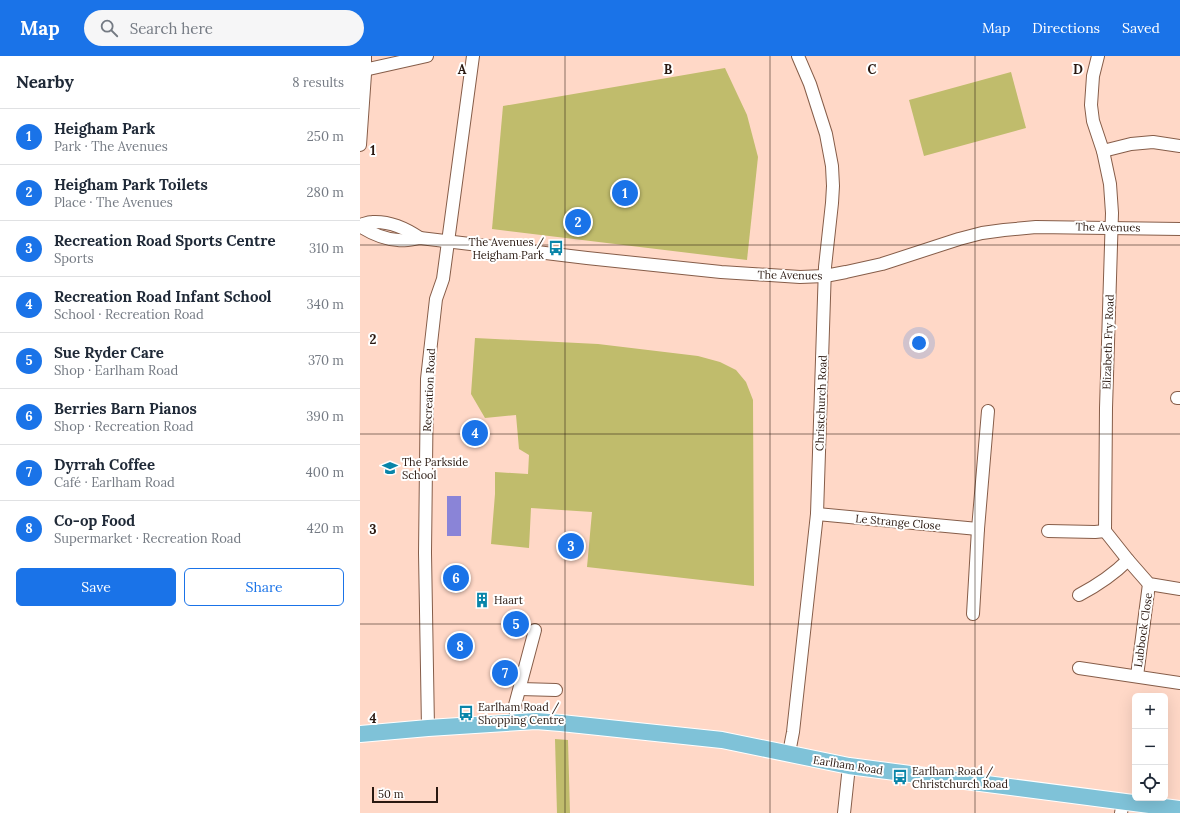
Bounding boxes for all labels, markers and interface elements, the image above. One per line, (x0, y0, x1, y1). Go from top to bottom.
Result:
search box (84, 10, 364, 46)
text: Map (20, 16, 60, 40)
icon: search (98, 17, 120, 39)
text: Search here (130, 19, 213, 38)
text: Map (982, 19, 1010, 37)
text: Directions (1032, 19, 1100, 37)
text: Saved (1122, 19, 1160, 37)
text: A (458, 61, 467, 78)
text: B (664, 61, 673, 78)
text: C (868, 61, 877, 78)
text: D (1073, 61, 1083, 78)
text: Nearby (16, 71, 74, 93)
text: 8 results (292, 74, 344, 91)
text: Heigham Park (54, 119, 155, 138)
text: 1 (26, 128, 32, 145)
text: 250 m (307, 128, 344, 145)
text: Park · The Avenues (54, 138, 168, 155)
text: 1 (370, 142, 376, 159)
text: Heigham Park Toilets (54, 175, 208, 194)
pin: 1 (612, 178, 638, 208)
text: 2 (26, 184, 32, 201)
text: 280 m (307, 184, 344, 201)
text: Place · The Avenues (54, 194, 173, 211)
pin: 2 (565, 207, 591, 237)
street label: The Avenues (1075, 219, 1141, 235)
text: Recreation Road Sports Centre (54, 231, 275, 250)
place label: The Avenues / Heigham Park (469, 235, 544, 262)
bus stop icon: The Avenues / Heigham Park (547, 239, 565, 257)
text: 3 (25, 240, 33, 257)
text: 310 m (309, 240, 344, 257)
text: Sports (54, 250, 93, 267)
street label: The Avenues (757, 267, 823, 283)
text: Recreation Road Infant School (54, 287, 272, 306)
street label: Elizabeth Fry Road (1099, 294, 1117, 390)
text: 4 (25, 296, 33, 313)
text: 340 m (307, 296, 344, 313)
text: School · Recreation Road (54, 306, 204, 323)
text: 2 (370, 331, 377, 348)
your location (909, 333, 929, 353)
text: Sue Ryder Care (54, 343, 164, 362)
street label: Recreation Road (420, 347, 438, 432)
text: 5 (25, 352, 33, 369)
text: 370 m (308, 352, 344, 369)
street label: Christchurch Road (812, 354, 830, 451)
text: Shop · Earlham Road (54, 362, 178, 379)
text: Berries Barn Pianos (54, 399, 197, 418)
text: 6 (25, 408, 33, 425)
text: 390 m (306, 408, 344, 425)
text: Shop · Recreation Road (54, 418, 194, 435)
pin: 4 (462, 418, 488, 448)
text: Dyrrah Coffee (54, 455, 155, 474)
place label: The Parkside School (402, 455, 468, 482)
school or university icon: The Parkside School (381, 459, 399, 477)
text: 7 (26, 464, 32, 481)
text: 400 m (306, 464, 344, 481)
text: Café · Earlham Road (54, 474, 175, 491)
text: Co-op Food (54, 511, 135, 530)
street label: Le Strange Close (855, 511, 941, 533)
text: 8 (25, 520, 33, 537)
text: 420 m (307, 520, 344, 537)
text: 3 (369, 521, 377, 538)
text: Supermarket · Recreation Road (54, 530, 241, 547)
pin: 3 (558, 531, 584, 561)
pin: 6 (443, 563, 469, 593)
button: Save (16, 568, 176, 606)
button: Share (184, 568, 344, 606)
building icon: Haart (473, 591, 491, 609)
street label: Lubbock Close (1131, 592, 1155, 668)
place label: Haart (494, 593, 524, 607)
pin: 5 (503, 609, 529, 639)
pin: 8 (447, 631, 473, 661)
pin: 7 (492, 658, 518, 688)
map controls (1132, 693, 1168, 801)
button: + (1132, 693, 1168, 729)
place label: Earlham Road / Shopping Centre (478, 700, 564, 727)
bus stop icon: Earlham Road / Shopping Centre (457, 704, 475, 722)
text: 4 (369, 710, 377, 727)
button: − (1132, 729, 1168, 765)
street label: Earlham Road (812, 753, 884, 778)
place label: Earlham Road / Christchurch Road (912, 764, 1008, 791)
button: locate (1132, 765, 1168, 801)
bus stop icon: Earlham Road / Christchurch Road (891, 768, 909, 786)
scale bar (372, 785, 438, 804)
text: 50 m (378, 787, 404, 801)

